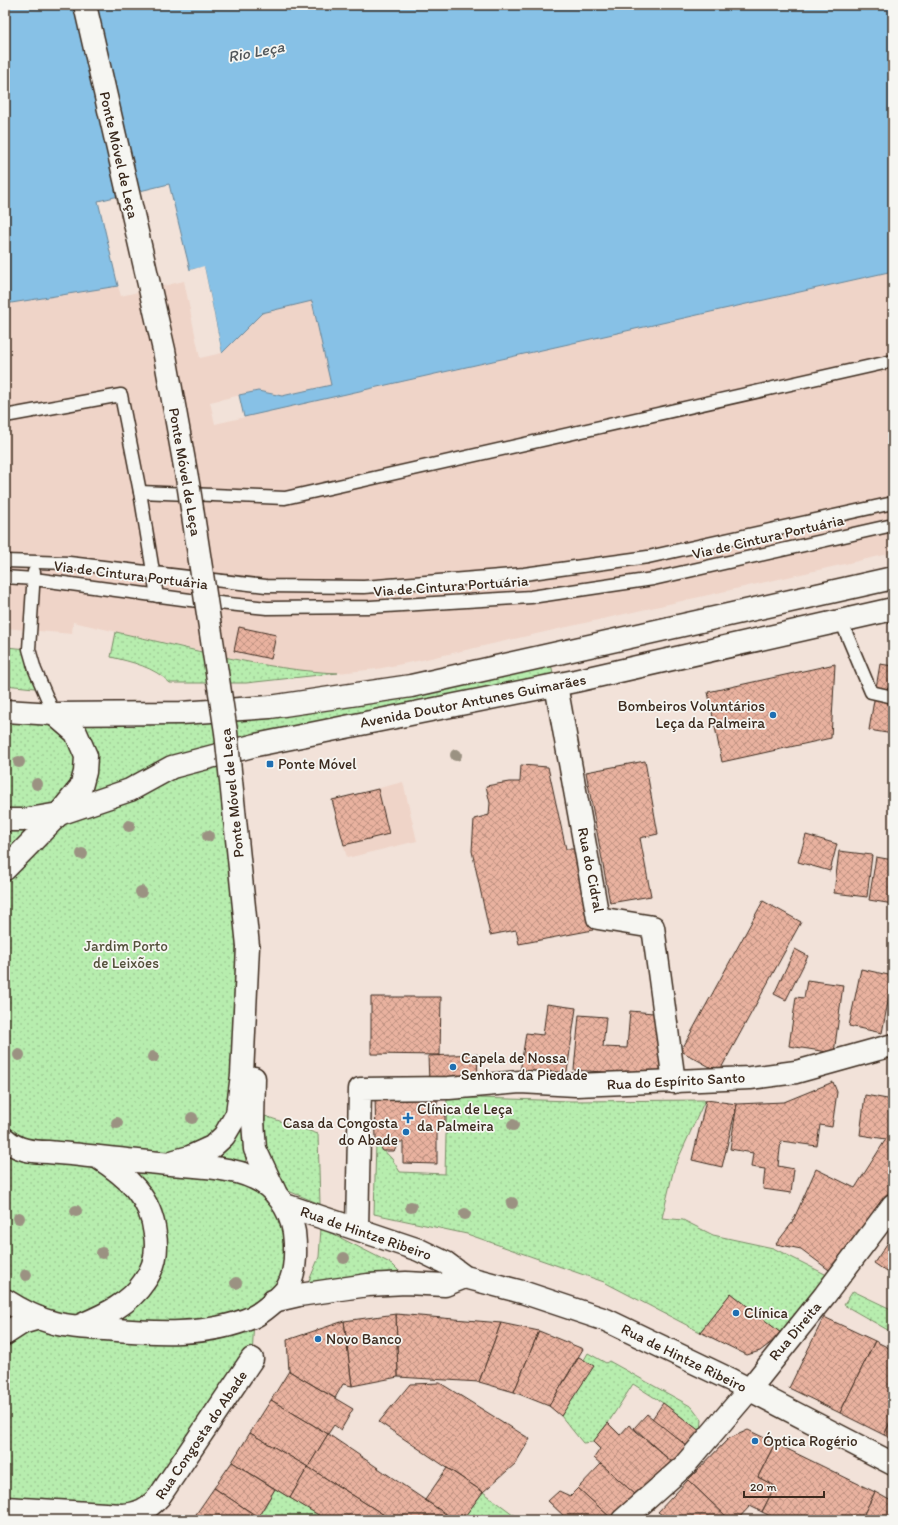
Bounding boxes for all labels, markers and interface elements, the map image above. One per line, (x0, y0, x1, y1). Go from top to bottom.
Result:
water label: Rio Leça (226, 37, 287, 66)
street label: Ponte Móvel de Leça (96, 90, 142, 221)
street label: Ponte Móvel de Leça (165, 406, 205, 538)
street label: Via de Cintura Portuária (690, 511, 846, 563)
street label: Via de Cintura Portuária (53, 557, 209, 593)
street label: Via de Cintura Portuária (373, 572, 529, 600)
street label: Avenida Doutor Antunes Guimarães (358, 670, 588, 732)
place label: Bombeiros Voluntários Leça da Palmeira (618, 697, 765, 732)
marker: Bombeiros Voluntários Leça da Palmeira (768, 710, 778, 720)
street label: Ponte Móvel de Leça (216, 727, 248, 859)
place label: Ponte Móvel (278, 755, 357, 773)
marker: Ponte Móvel (265, 759, 275, 769)
street label: Rua do Cidral (574, 826, 608, 915)
park label: Jardim Porto de Leixões (84, 937, 168, 972)
place label: Capela de Nossa Senhora da Piedade (461, 1049, 588, 1084)
marker: Capela de Nossa Senhora da Piedade (448, 1062, 458, 1072)
street label: Rua do Espírito Santo (606, 1068, 746, 1094)
place label: Clínica de Leça da Palmeira (417, 1100, 513, 1135)
marker: Clínica de Leça da Palmeira (402, 1112, 414, 1124)
place label: Casa da Congosta do Abade (283, 1114, 398, 1149)
marker: Casa da Congosta do Abade (401, 1127, 411, 1137)
street label: Rua de Hintze Ribeiro (298, 1202, 434, 1264)
street label: Rua Direita (765, 1298, 825, 1364)
place label: Clínica (744, 1304, 789, 1322)
marker: Clínica (731, 1308, 741, 1318)
street label: Rua de Hintze Ribeiro (618, 1320, 750, 1396)
place label: Novo Banco (326, 1330, 402, 1348)
marker: Novo Banco (313, 1334, 323, 1344)
street label: Rua Congosta do Abade (151, 1367, 251, 1503)
place label: Óptica Rogério (763, 1432, 858, 1450)
marker: Óptica Rogério (750, 1436, 760, 1446)
scale bar (744, 1473, 824, 1499)
text: 20 m (750, 1480, 777, 1494)

